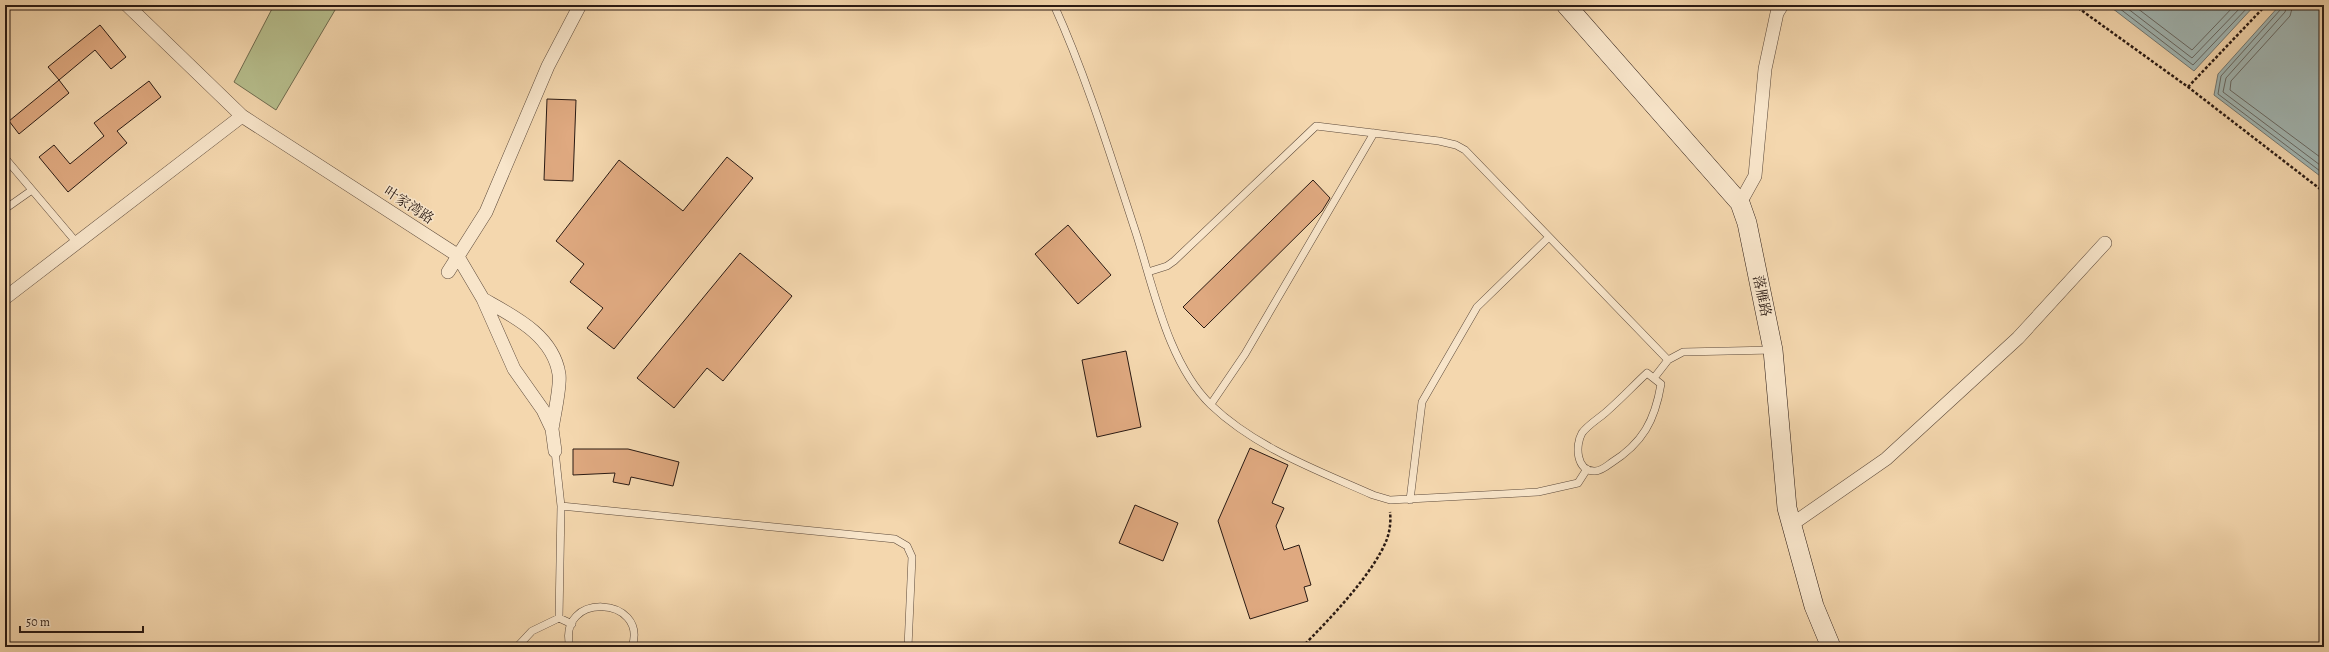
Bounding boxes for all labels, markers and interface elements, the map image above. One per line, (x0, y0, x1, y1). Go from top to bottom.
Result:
street label: 叶家湾路 (380, 182, 438, 228)
street label: 落雁路 (1748, 273, 1776, 319)
scale bar (20, 608, 143, 634)
text: 50 m (26, 614, 50, 630)

